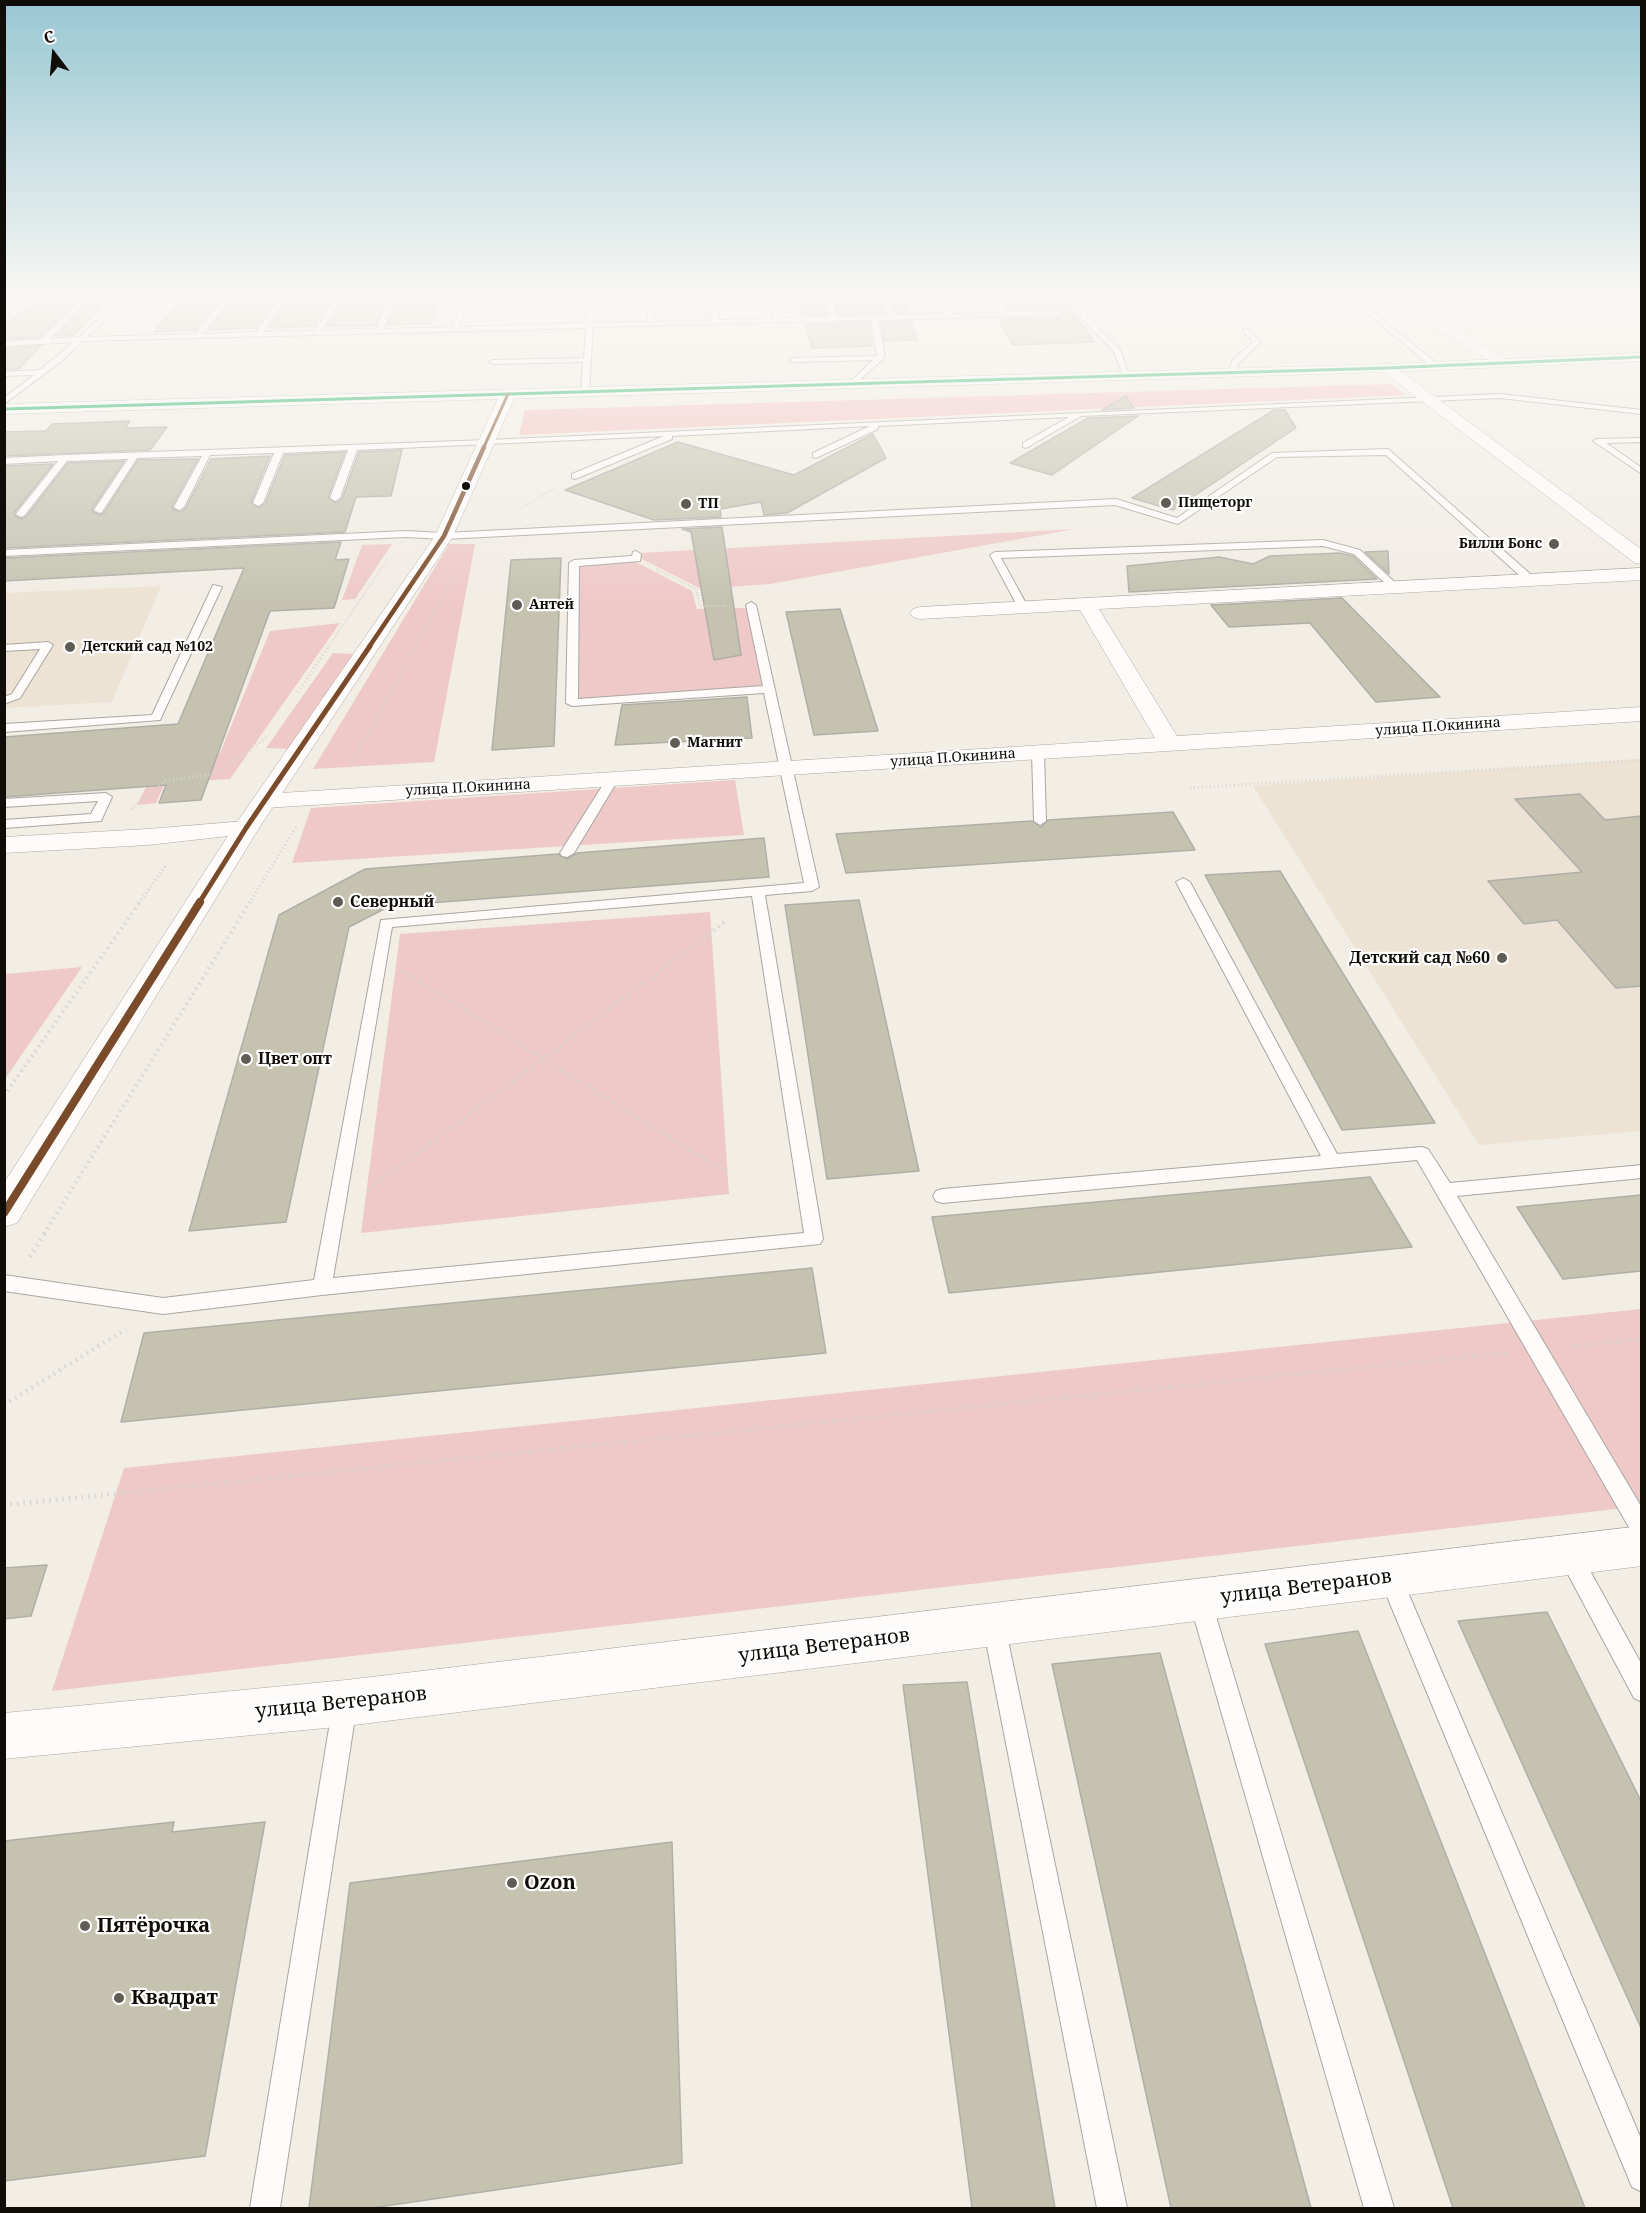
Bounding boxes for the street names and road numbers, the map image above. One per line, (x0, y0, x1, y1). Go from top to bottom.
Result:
street label: улица П.Окинина (1375, 714, 1501, 740)
street label: улица П.Окинина (890, 745, 1016, 771)
street label: улица П.Окинина (405, 776, 531, 800)
street label: улица Ветеранов (1219, 1565, 1393, 1609)
street label: улица Ветеранов (737, 1624, 911, 1668)
street label: улица Ветеранов (254, 1682, 428, 1724)

